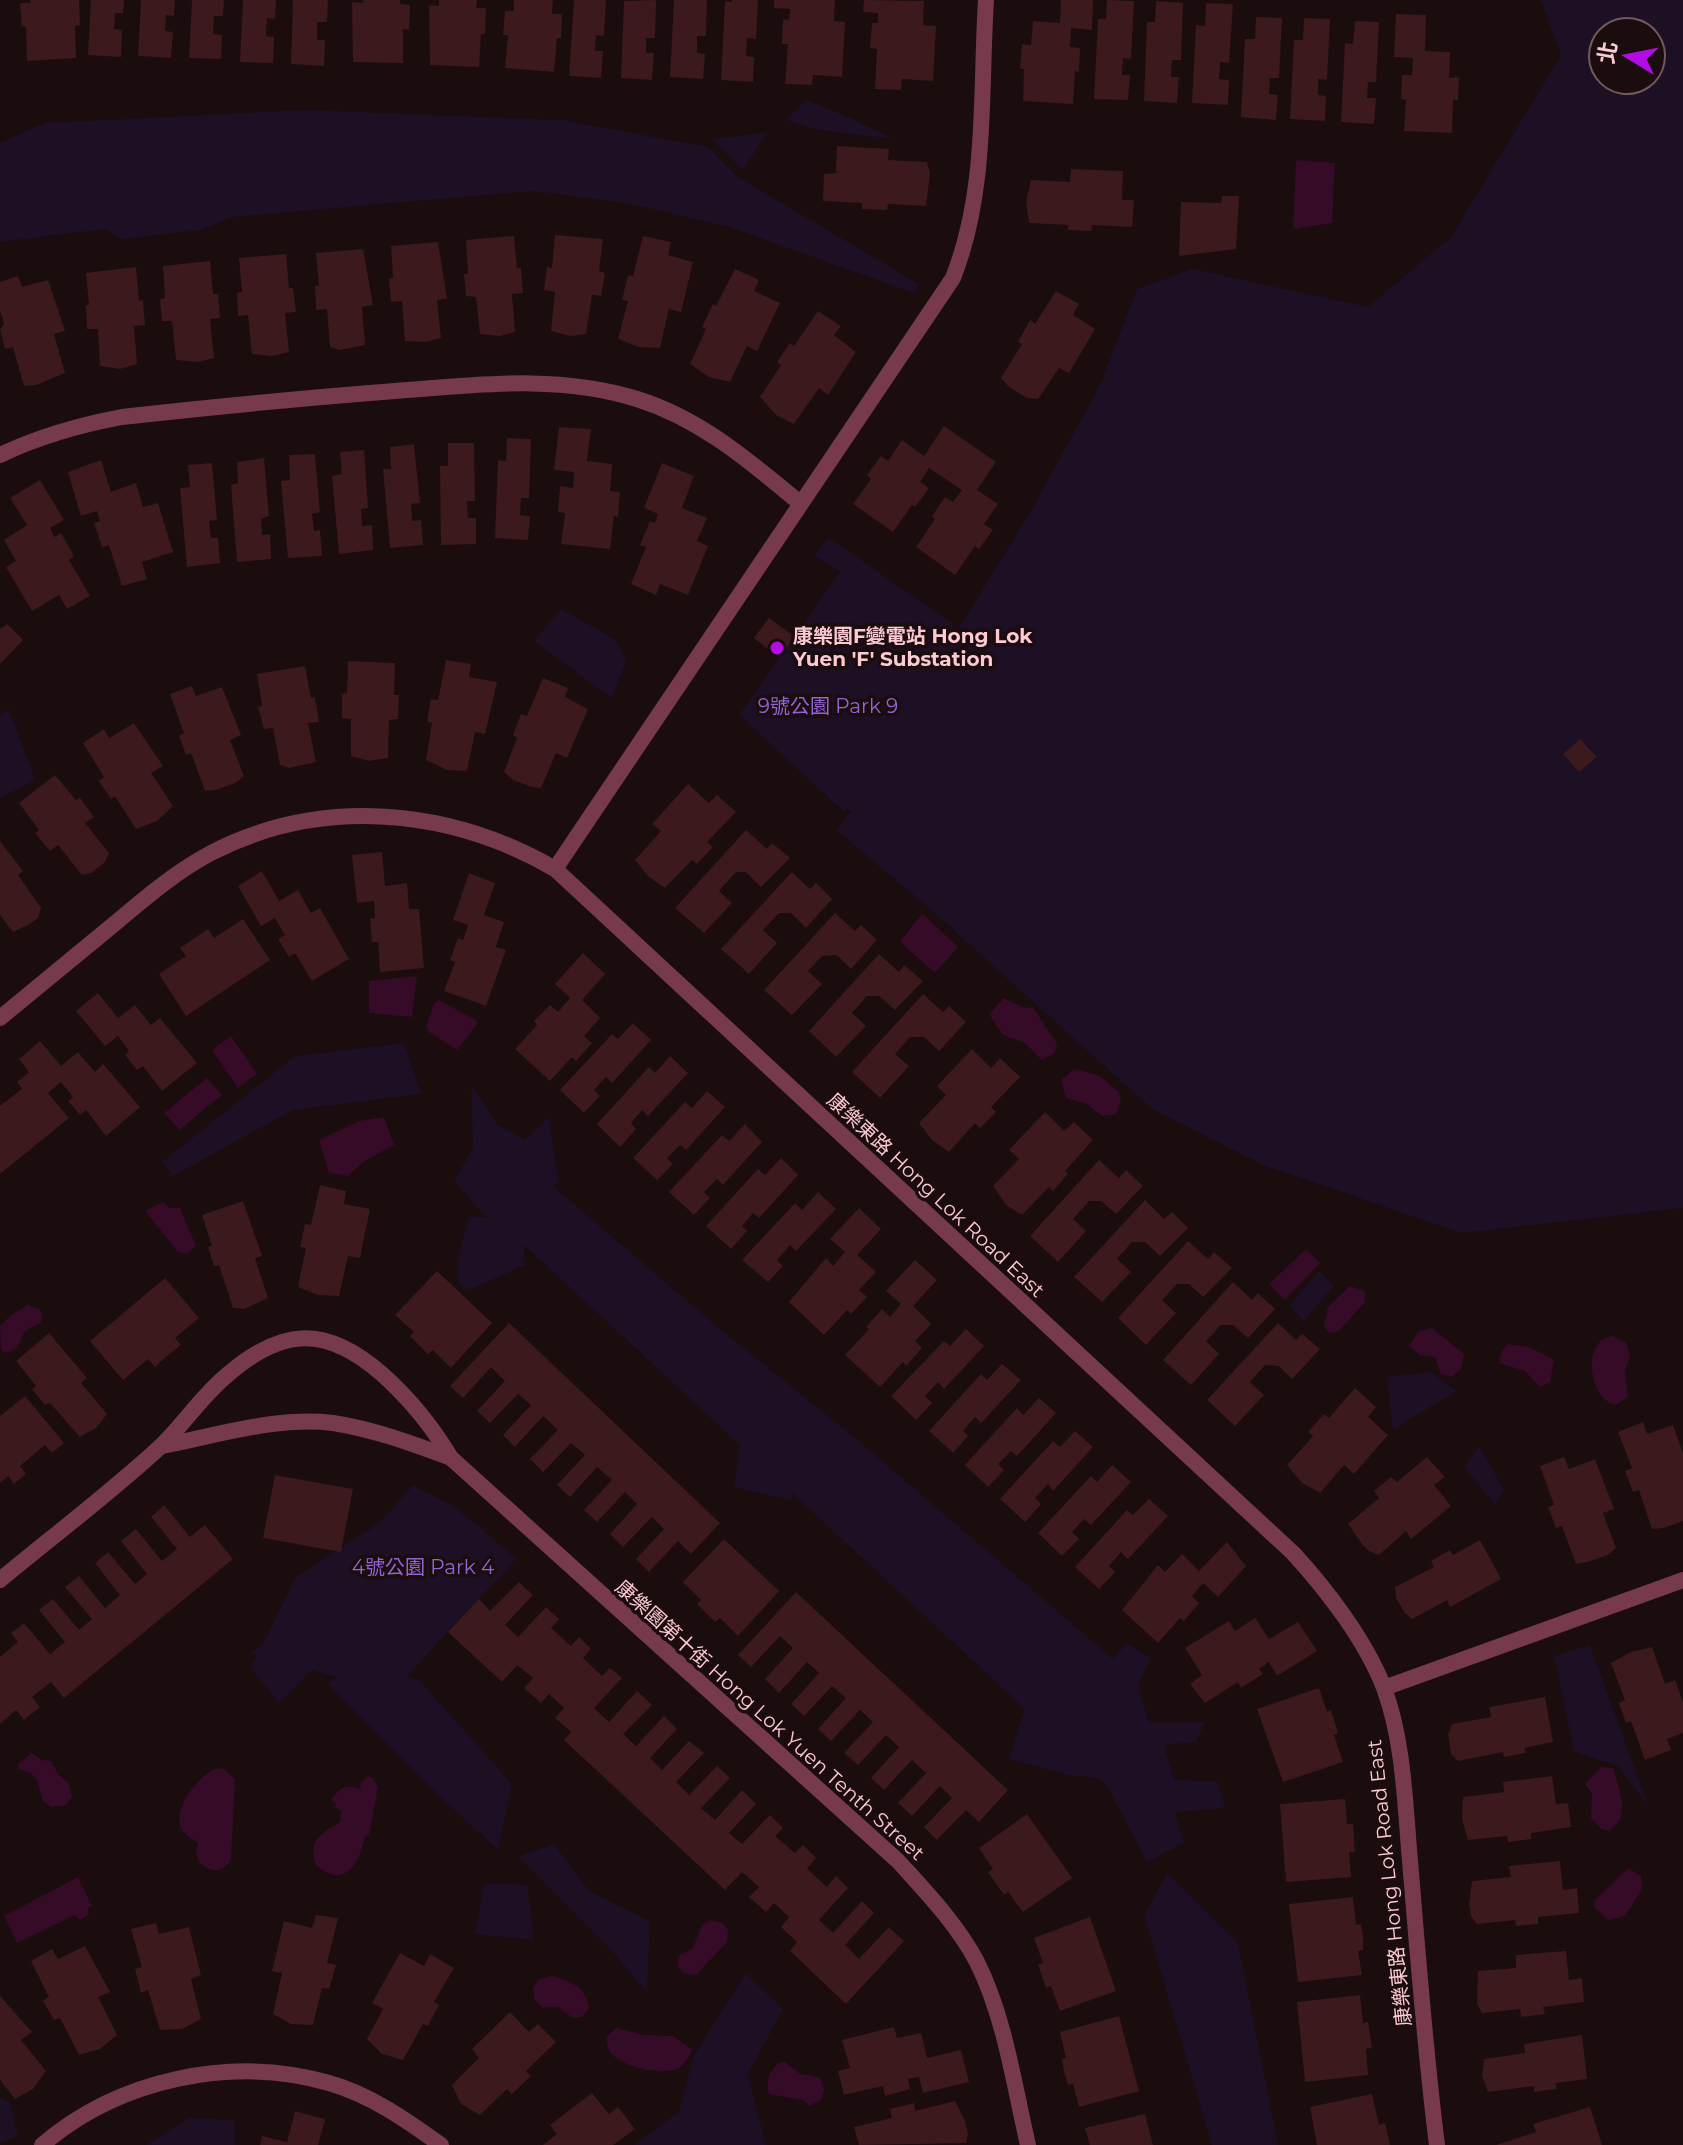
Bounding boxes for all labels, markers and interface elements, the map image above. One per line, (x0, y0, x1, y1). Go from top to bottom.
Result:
north arrow (1587, 16, 1667, 96)
text: 北 (1593, 39, 1623, 66)
place label: 康樂園F變電站 Hong Lok Yuen 'F' Substation (792, 624, 1033, 671)
marker: 康樂園F變電站 Hong Lok Yuen 'F' Substation (768, 639, 786, 657)
park label: 9號公園 Park 9 (758, 694, 898, 718)
street label: 康樂東路 Hong Lok Road East (822, 1088, 1050, 1302)
park label: 4號公園 Park 4 (352, 1555, 494, 1579)
street label: 康樂園第十街 Hong Lok Yuen Tenth Street (611, 1575, 929, 1865)
street label: 康樂東路 Hong Lok Road East (1362, 1738, 1416, 2028)

